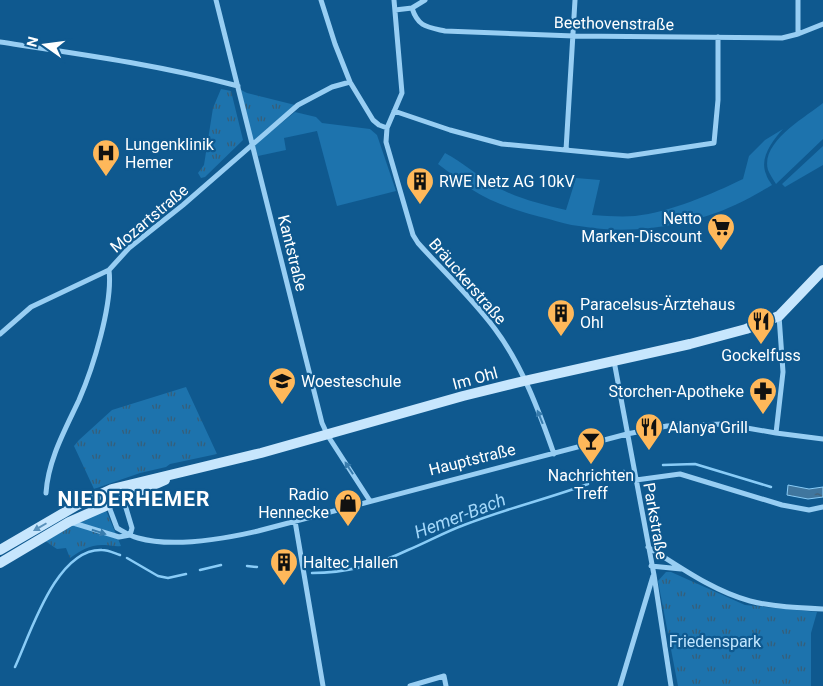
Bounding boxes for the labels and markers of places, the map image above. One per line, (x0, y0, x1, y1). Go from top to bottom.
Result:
place label: Lungenklinik Hemer (125, 135, 215, 172)
hospital icon: Lungenklinik Hemer (91, 138, 121, 177)
building icon: RWE Netz AG 10kV (405, 166, 435, 205)
place label: RWE Netz AG 10kV (439, 172, 575, 191)
place label: Netto Marken-Discount (581, 209, 702, 246)
supermarket icon: Netto Marken-Discount (706, 212, 736, 251)
place label: Paracelsus-Ärztehaus Ohl (580, 295, 735, 332)
building icon: Paracelsus-Ärztehaus Ohl (546, 298, 576, 337)
restaurant icon: Gockelfuss (746, 306, 776, 345)
place label: Gockelfuss (721, 346, 801, 365)
school or university icon: Woesteschule (267, 366, 297, 405)
place label: Woesteschule (301, 372, 401, 391)
pharmacy icon: Storchen-Apotheke (748, 376, 778, 415)
place label: Storchen-Apotheke (609, 382, 744, 401)
restaurant icon: Alanya Grill (634, 412, 664, 451)
place label: Alanya Grill (668, 418, 748, 437)
bar icon: Nachrichten Treff (576, 426, 606, 465)
place label: Nachrichten Treff (548, 466, 634, 503)
place label: Radio Hennecke (258, 485, 329, 522)
shop icon: Radio Hennecke (333, 488, 363, 527)
building icon: Haltec Hallen (269, 547, 299, 586)
place label: Haltec Hallen (303, 553, 398, 572)

